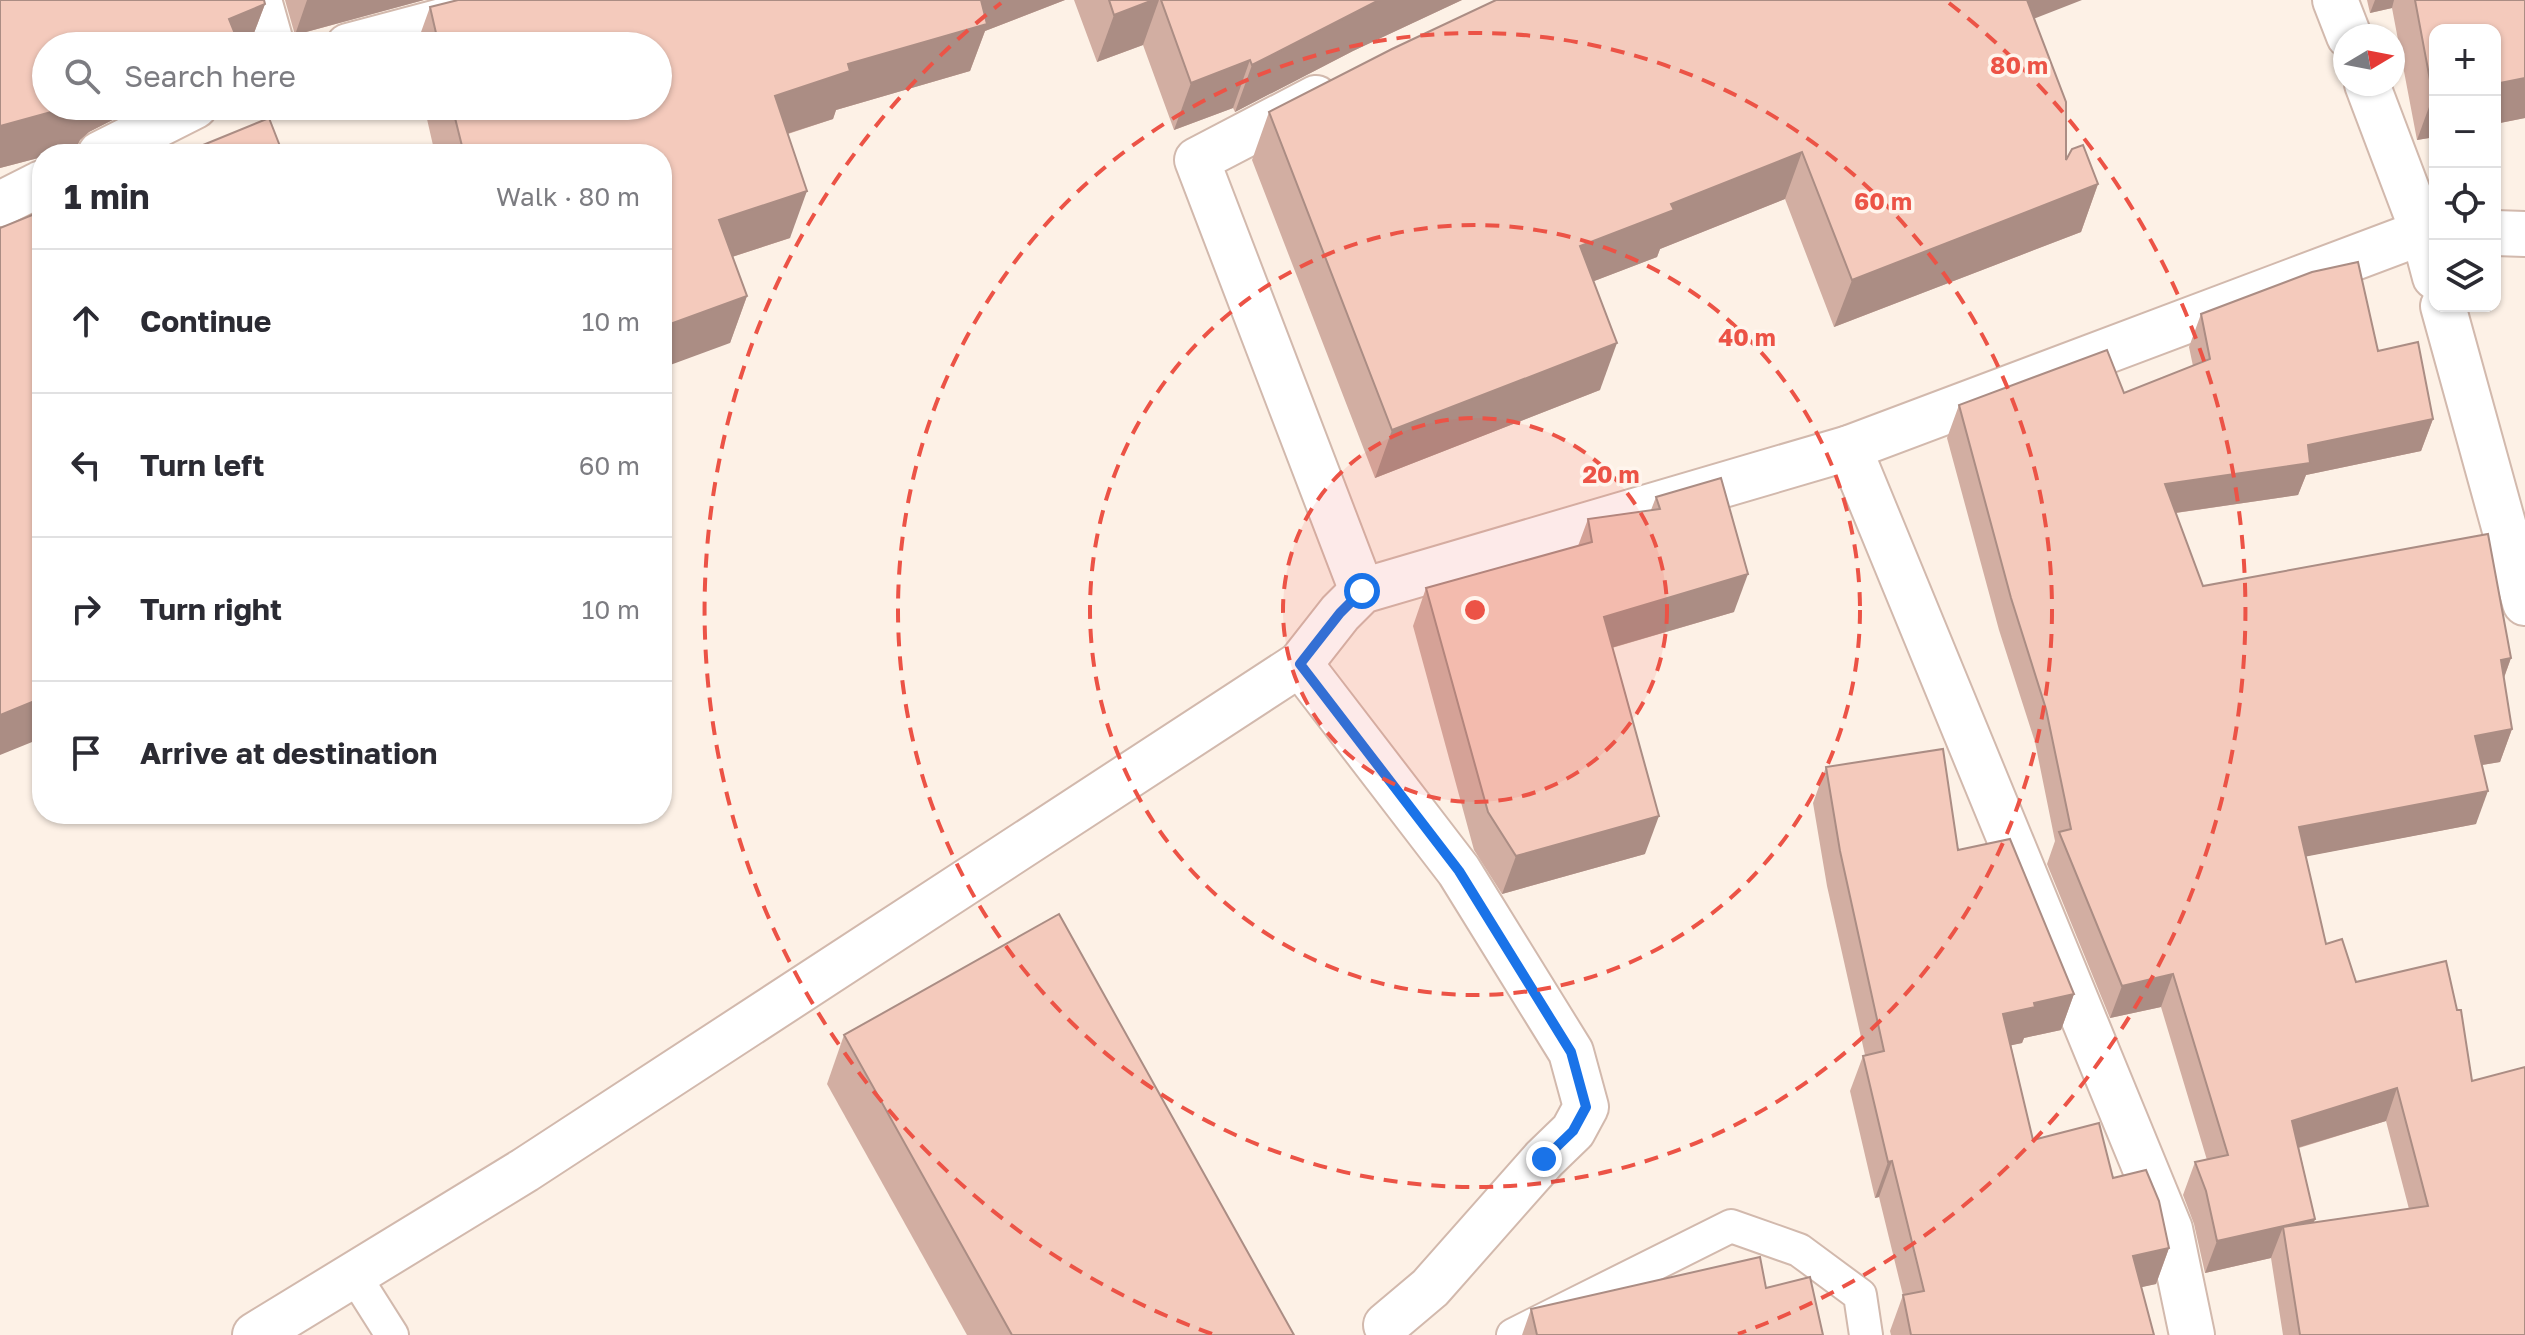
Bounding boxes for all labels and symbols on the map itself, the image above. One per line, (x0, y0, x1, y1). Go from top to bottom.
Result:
north arrow (2333, 24, 2405, 96)
text: 80 m (1990, 50, 2048, 79)
text: 60 m (1854, 186, 1912, 215)
text: 40 m (1718, 322, 1776, 351)
text: 20 m (1582, 459, 1640, 488)
route start (1344, 573, 1380, 609)
centre of rings (1461, 596, 1489, 624)
route end (1526, 1141, 1562, 1177)

